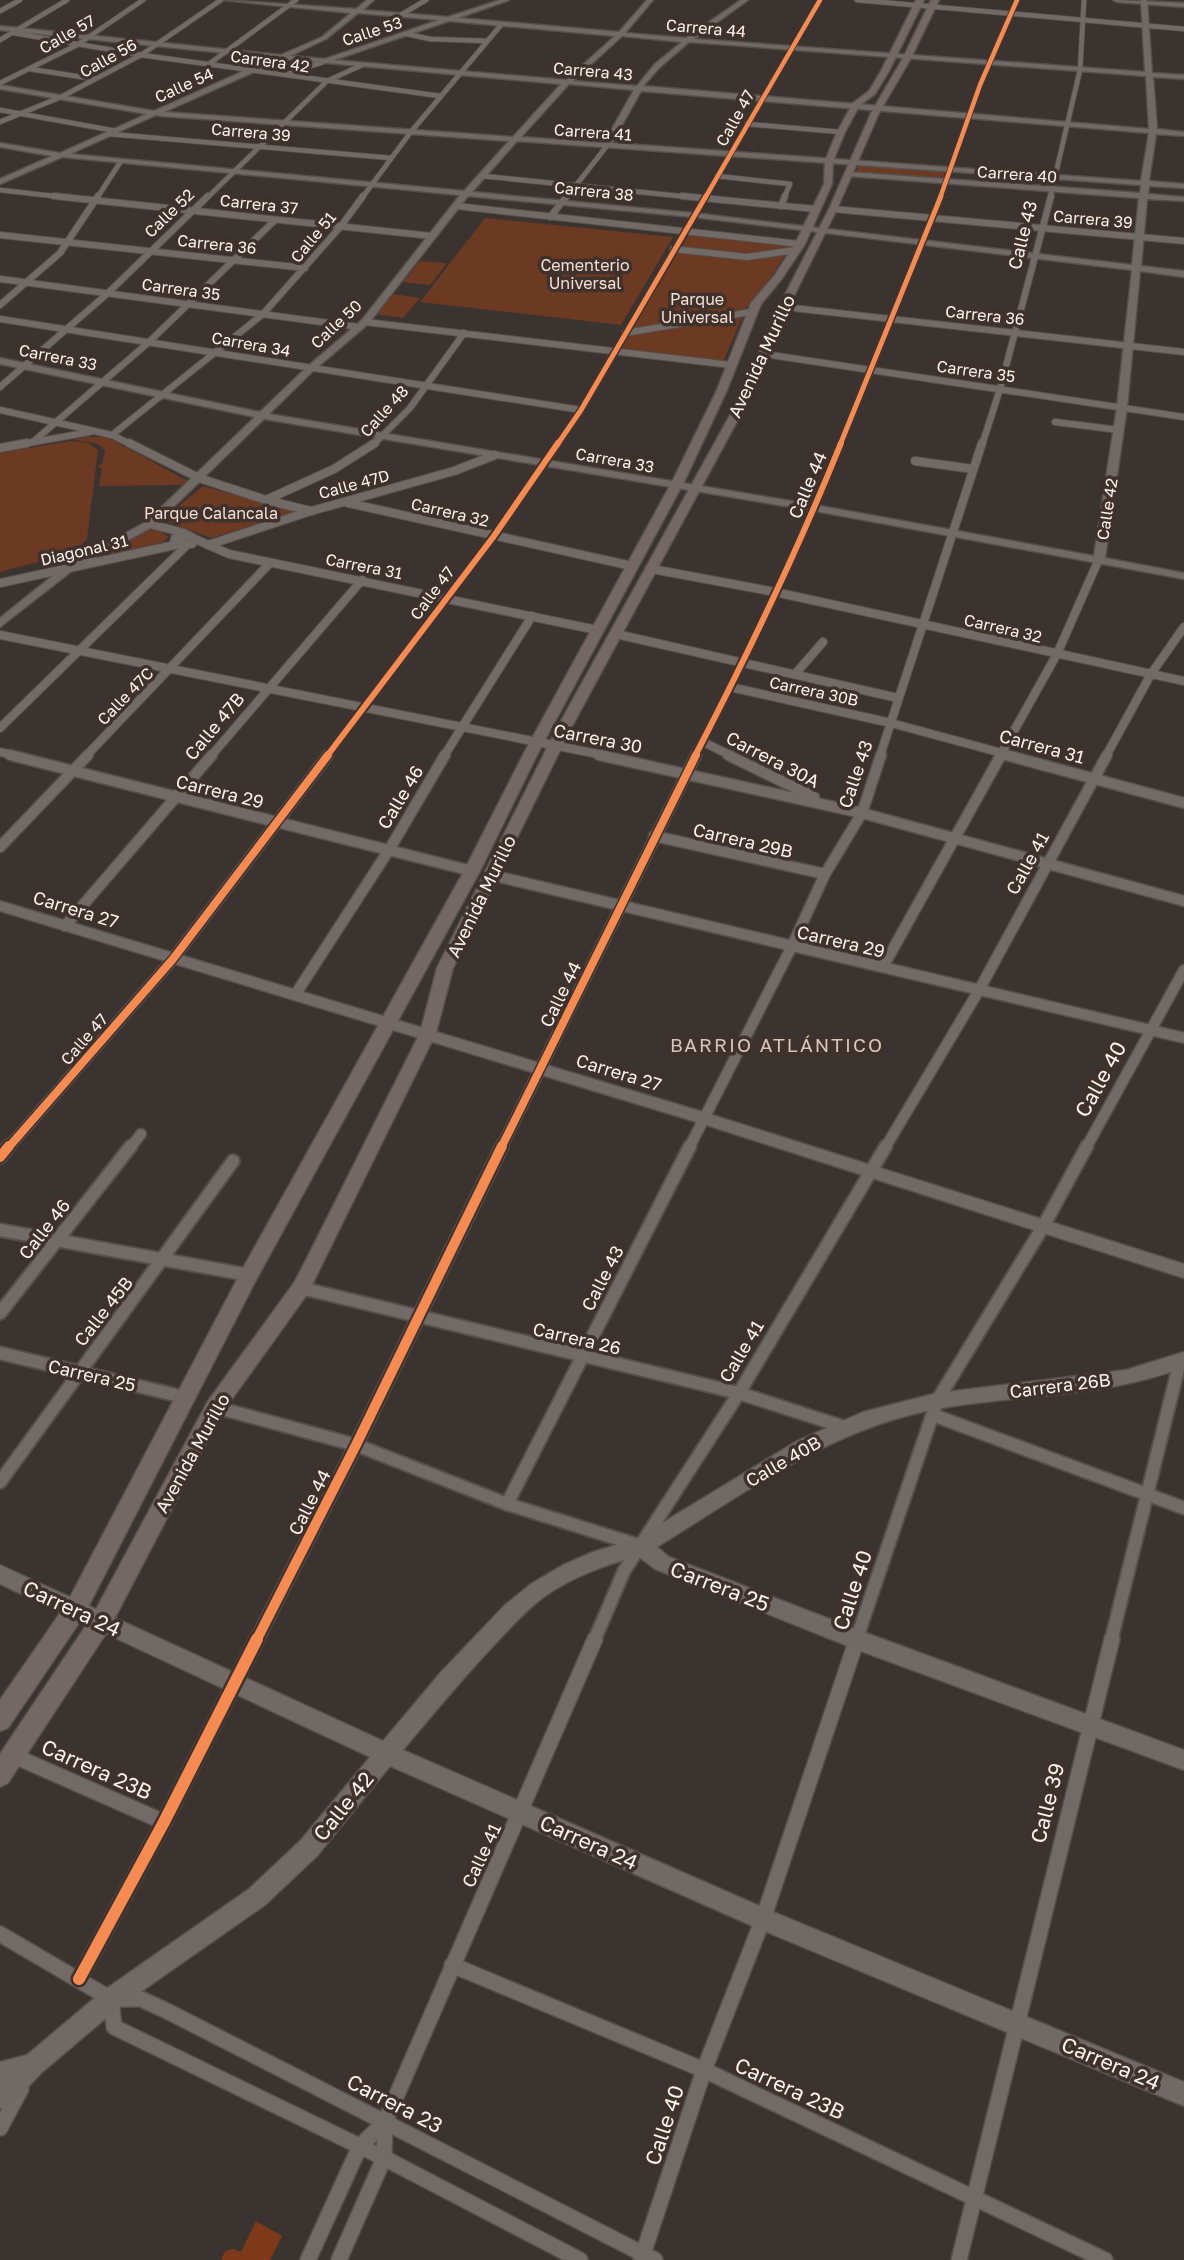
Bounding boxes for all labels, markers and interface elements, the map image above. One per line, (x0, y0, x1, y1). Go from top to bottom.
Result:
street label: Calle 57 (36, 10, 98, 58)
street label: Calle 53 (339, 12, 405, 50)
street label: Carrera 44 (665, 15, 747, 41)
street label: Calle 56 (76, 34, 140, 82)
street label: Carrera 42 (229, 46, 311, 76)
street label: Carrera 43 (552, 58, 634, 84)
street label: Calle 54 (151, 63, 217, 107)
street label: Calle 47 (711, 86, 759, 150)
street label: Carrera 39 (210, 119, 292, 145)
street label: Carrera 41 (553, 119, 633, 145)
street label: Carrera 40 (976, 161, 1058, 187)
street label: Carrera 38 (553, 177, 635, 205)
street label: Calle 52 (140, 184, 198, 242)
street label: Carrera 37 (219, 190, 299, 218)
street label: Calle 43 (1003, 198, 1041, 272)
street label: Carrera 39 (1052, 206, 1134, 232)
street label: Calle 51 (286, 207, 340, 267)
street label: Carrera 36 (176, 230, 258, 258)
park label: Cementerio Universal (540, 255, 630, 293)
street label: Carrera 35 (140, 274, 222, 304)
park label: Parque Universal (661, 289, 733, 327)
street label: Avenida Murillo (723, 291, 799, 421)
street label: Calle 50 (306, 295, 366, 353)
street label: Carrera 36 (944, 301, 1026, 329)
street label: Carrera 34 (210, 327, 292, 361)
street label: Carrera 33 (17, 340, 99, 374)
street label: Carrera 35 (935, 356, 1017, 386)
street label: Calle 48 (356, 381, 412, 441)
street label: Carrera 33 (574, 443, 656, 477)
street label: Calle 44 (783, 448, 831, 522)
street label: Calle 47D (316, 465, 392, 503)
street label: Calle 42 (1092, 477, 1122, 541)
street label: Carrera 32 (409, 493, 491, 531)
park label: Parque Calancala (144, 503, 278, 523)
street label: Diagonal 31 (38, 530, 130, 570)
street label: Carrera 31 (324, 549, 404, 583)
street label: Calle 47 (405, 562, 459, 624)
street label: Carrera 32 (962, 609, 1044, 647)
street label: Calle 47C (93, 663, 157, 729)
street label: Carrera 30B (768, 672, 860, 710)
street label: Calle 47B (179, 688, 249, 764)
street label: Carrera 30 (552, 719, 644, 757)
street label: Carrera 31 (997, 724, 1087, 768)
street label: Carrera 30A (723, 726, 823, 792)
street label: Calle 43 (833, 737, 877, 811)
street label: Calle 46 (372, 761, 428, 833)
street label: Carrera 29 (174, 769, 266, 813)
street label: Carrera 29B (691, 818, 795, 862)
street label: Calle 41 (1001, 828, 1053, 898)
street label: Avenida Murillo (442, 831, 520, 961)
street label: Carrera 27 (31, 886, 121, 932)
street label: Carrera 29 (795, 920, 887, 962)
street label: Calle 44 (535, 957, 585, 1031)
street label: Calle 47 (56, 1009, 112, 1069)
district label: BARRIO ATLÁNTICO (670, 1033, 884, 1056)
street label: Calle 40 (1069, 1037, 1131, 1121)
street label: Carrera 27 (574, 1049, 664, 1095)
street label: Calle 46 (14, 1194, 74, 1264)
street label: Calle 43 (576, 1242, 628, 1314)
street label: Calle 45B (69, 1272, 137, 1350)
street label: Calle 41 (714, 1316, 768, 1386)
street label: Carrera 26 (531, 1317, 623, 1359)
street label: Carrera 25 (46, 1354, 138, 1396)
street label: Carrera 26B (1008, 1368, 1112, 1402)
street label: Avenida Murillo (150, 1389, 234, 1517)
street label: Calle 40B (742, 1431, 824, 1491)
street label: Calle 44 (283, 1466, 335, 1538)
street label: Calle 40 (827, 1547, 877, 1633)
street label: Carrera 25 (667, 1555, 773, 1617)
street label: Carrera 24 (19, 1574, 125, 1642)
street label: Carrera 23B (38, 1733, 156, 1805)
street label: Calle 39 (1024, 1760, 1070, 1846)
street label: Calle 42 (307, 1766, 379, 1846)
street label: Carrera 24 (536, 1809, 642, 1875)
street label: Calle 41 (457, 1819, 506, 1891)
street label: Carrera 24 (1058, 2031, 1164, 2095)
street label: Carrera 23B (731, 2051, 849, 2125)
street label: Carrera 23 (343, 2068, 447, 2138)
street label: Calle 40 (639, 2082, 689, 2168)

